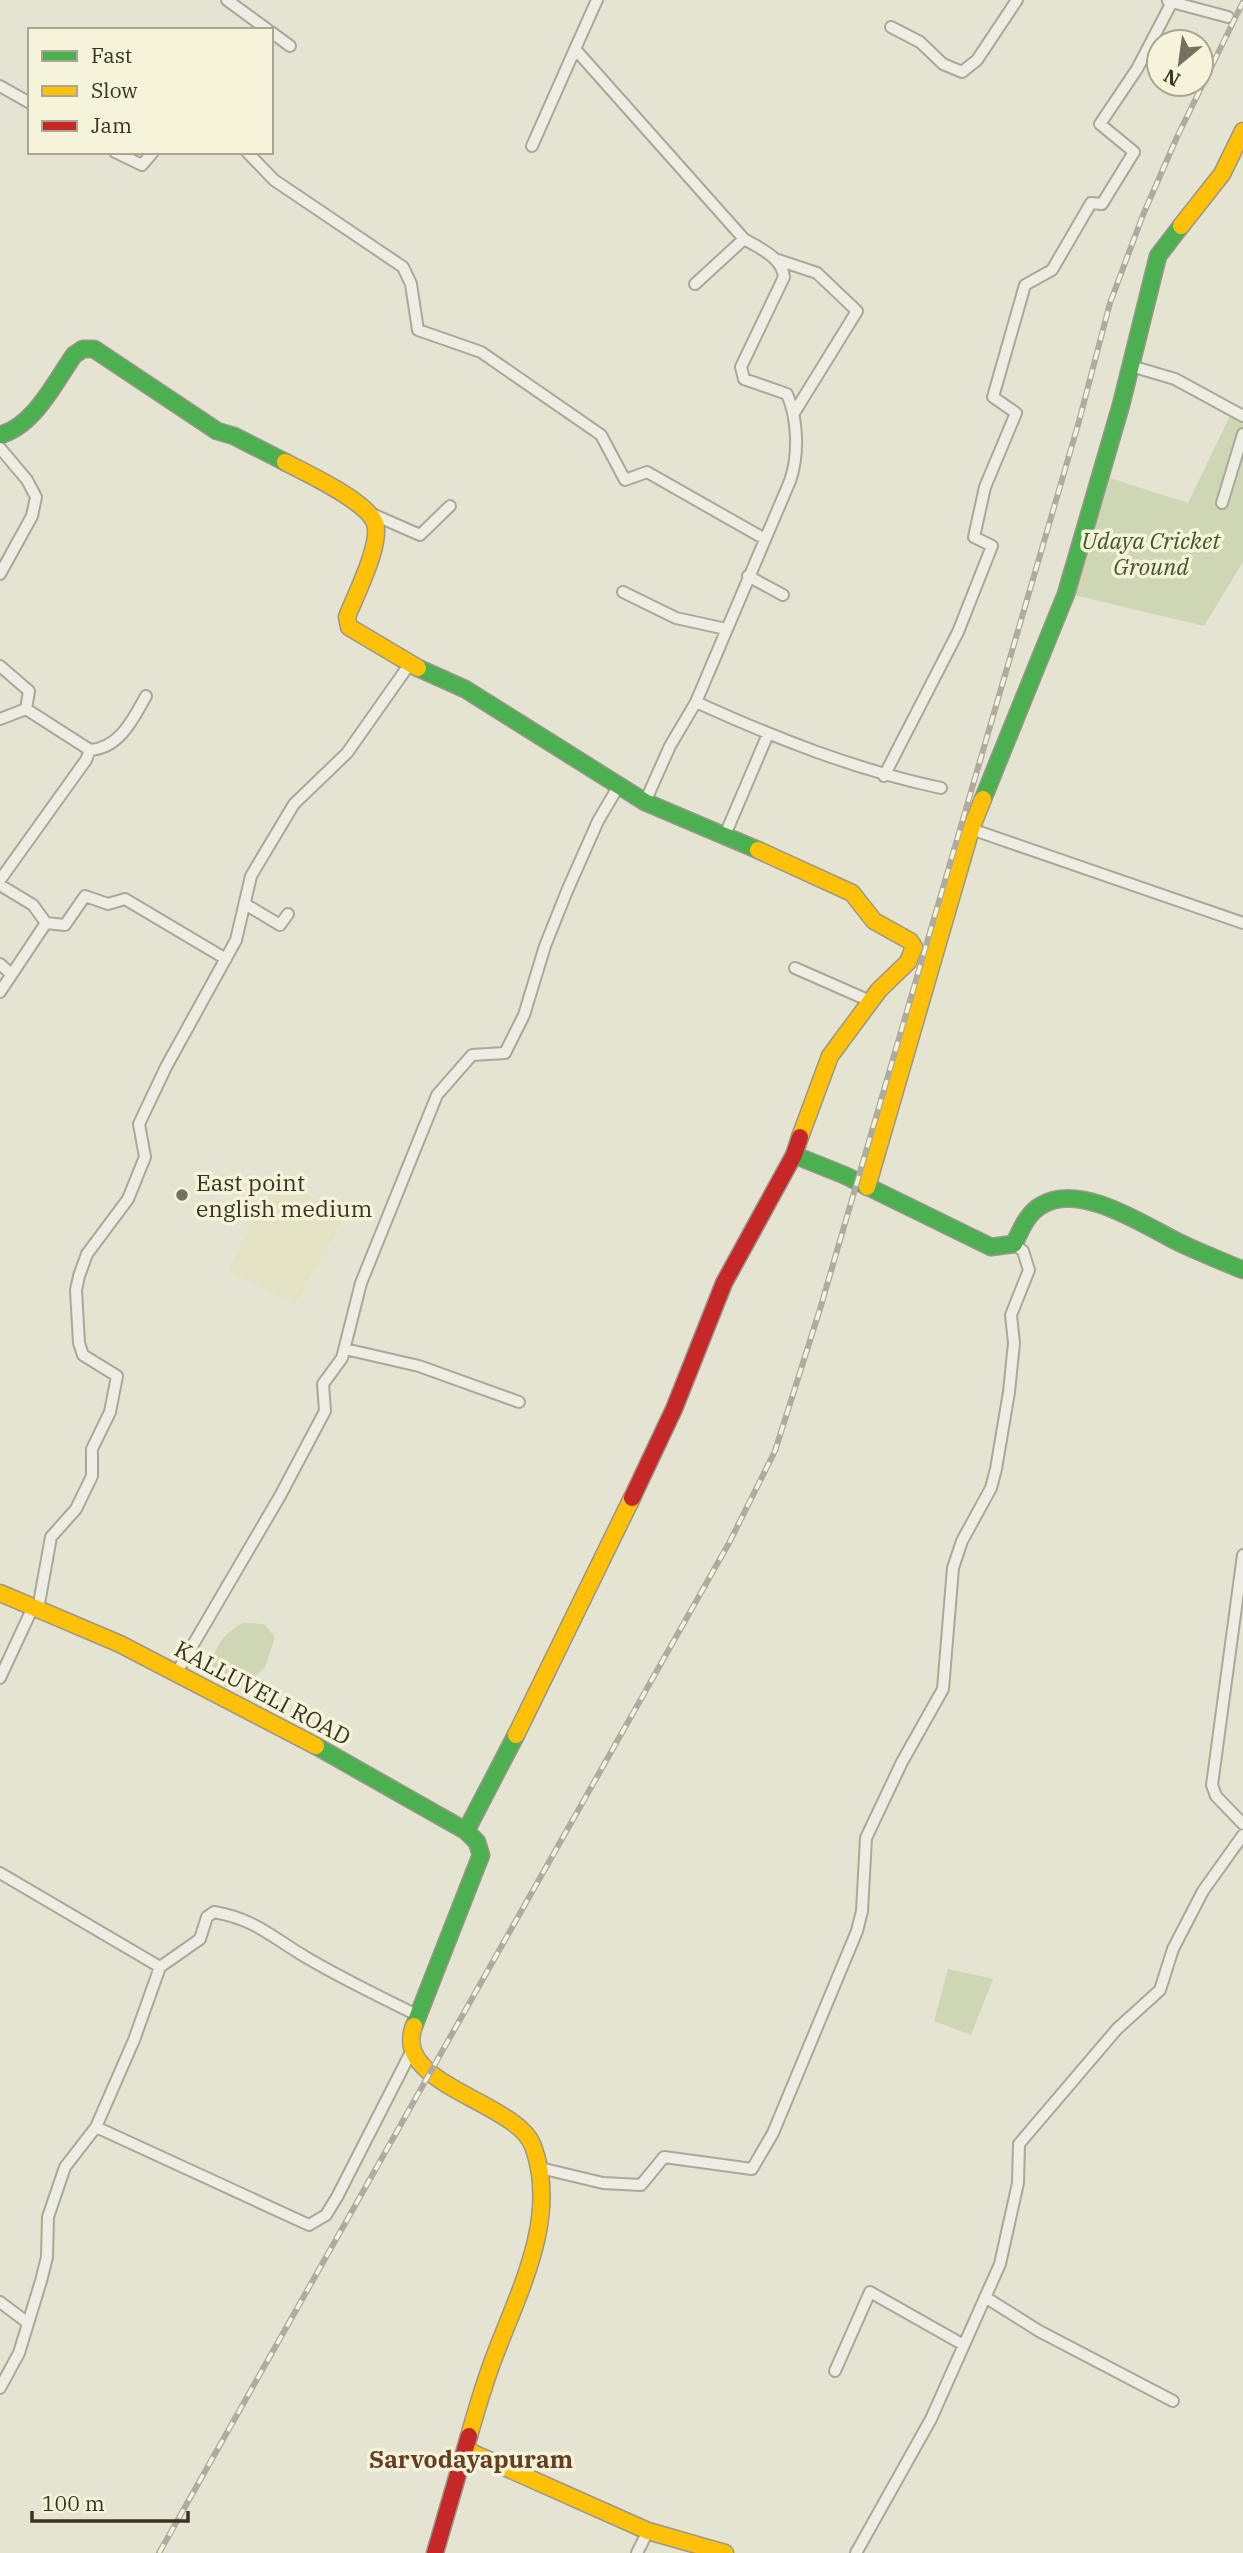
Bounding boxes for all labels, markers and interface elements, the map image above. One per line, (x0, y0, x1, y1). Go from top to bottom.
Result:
legend (28, 28, 273, 154)
north arrow (1145, 28, 1215, 98)
text: Fast (91, 41, 132, 69)
text: N (1159, 64, 1184, 92)
text: Slow (91, 76, 138, 104)
text: Jam (91, 111, 132, 139)
park label: Udaya Cricket Ground (1082, 525, 1221, 581)
place label: East point english medium (196, 1167, 373, 1223)
marker: East point english medium (174, 1187, 190, 1203)
street label: KALLUVELI ROAD (170, 1633, 356, 1751)
district label: Sarvodayapuram (369, 2443, 573, 2475)
scale bar (32, 2480, 187, 2524)
text: 100 m (42, 2489, 105, 2517)

